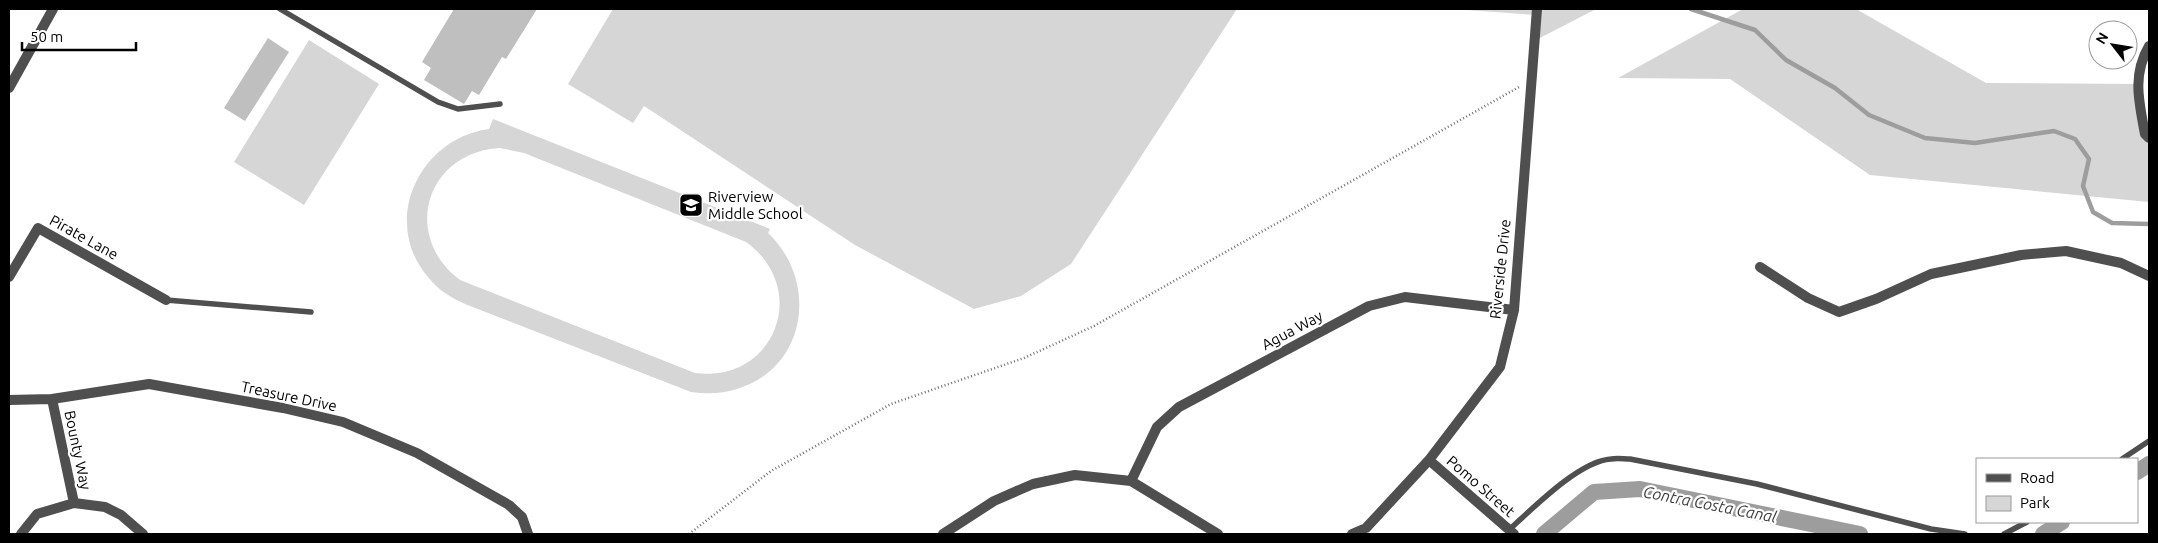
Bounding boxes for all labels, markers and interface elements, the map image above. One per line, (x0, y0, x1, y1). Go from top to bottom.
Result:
scale bar (22, 20, 136, 52)
north arrow (2088, 20, 2138, 70)
text: 50 m (30, 28, 63, 45)
text: N (2092, 30, 2111, 47)
place label: Riverview Middle School (708, 188, 803, 222)
school or university icon: Riverview Middle School (678, 192, 704, 218)
street label: Pirate Lane (47, 211, 121, 263)
street label: Riverside Drive (1486, 218, 1514, 320)
street label: Agua Way (1259, 307, 1325, 353)
street label: Treasure Drive (240, 378, 338, 414)
street label: Bounty Way (61, 409, 95, 491)
street label: Pomo Street (1443, 452, 1519, 520)
legend (1976, 458, 2138, 523)
text: Road (2020, 469, 2055, 486)
water label: Contra Costa Canal (1642, 482, 1779, 526)
text: Park (2020, 494, 2050, 511)

